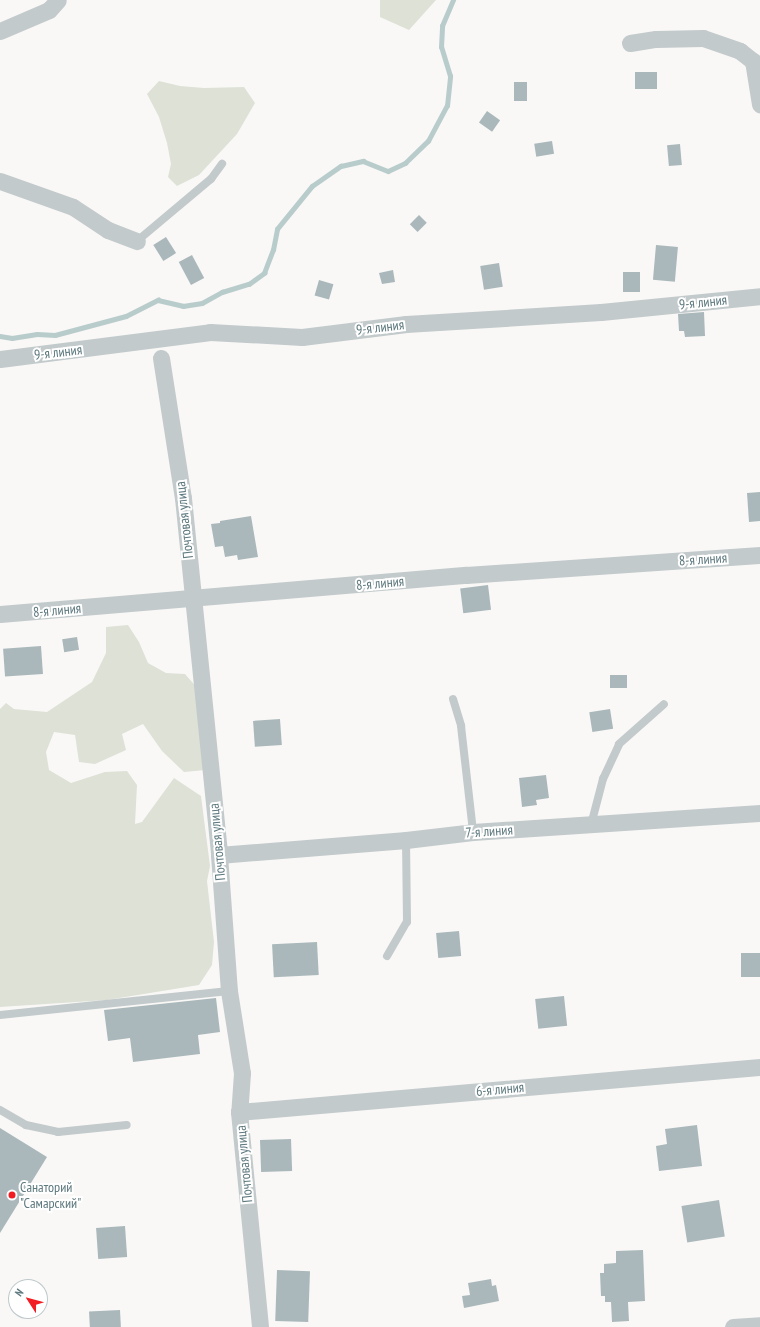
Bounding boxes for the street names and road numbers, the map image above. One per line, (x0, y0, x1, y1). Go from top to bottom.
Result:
street label: 9-я линия (678, 291, 728, 313)
street label: 9-я линия (355, 316, 405, 338)
street label: 9-я линия (33, 341, 83, 363)
street label: Почтовая улица (172, 481, 196, 559)
street label: 8-я линия (678, 549, 728, 569)
street label: 8-я линия (355, 573, 405, 593)
street label: 8-я линия (32, 600, 82, 620)
street label: Почтовая улица (205, 803, 229, 881)
street label: 7-я линия (465, 821, 513, 841)
street label: 6-я линия (475, 1079, 525, 1099)
street label: Почтовая улица (232, 1125, 256, 1203)

